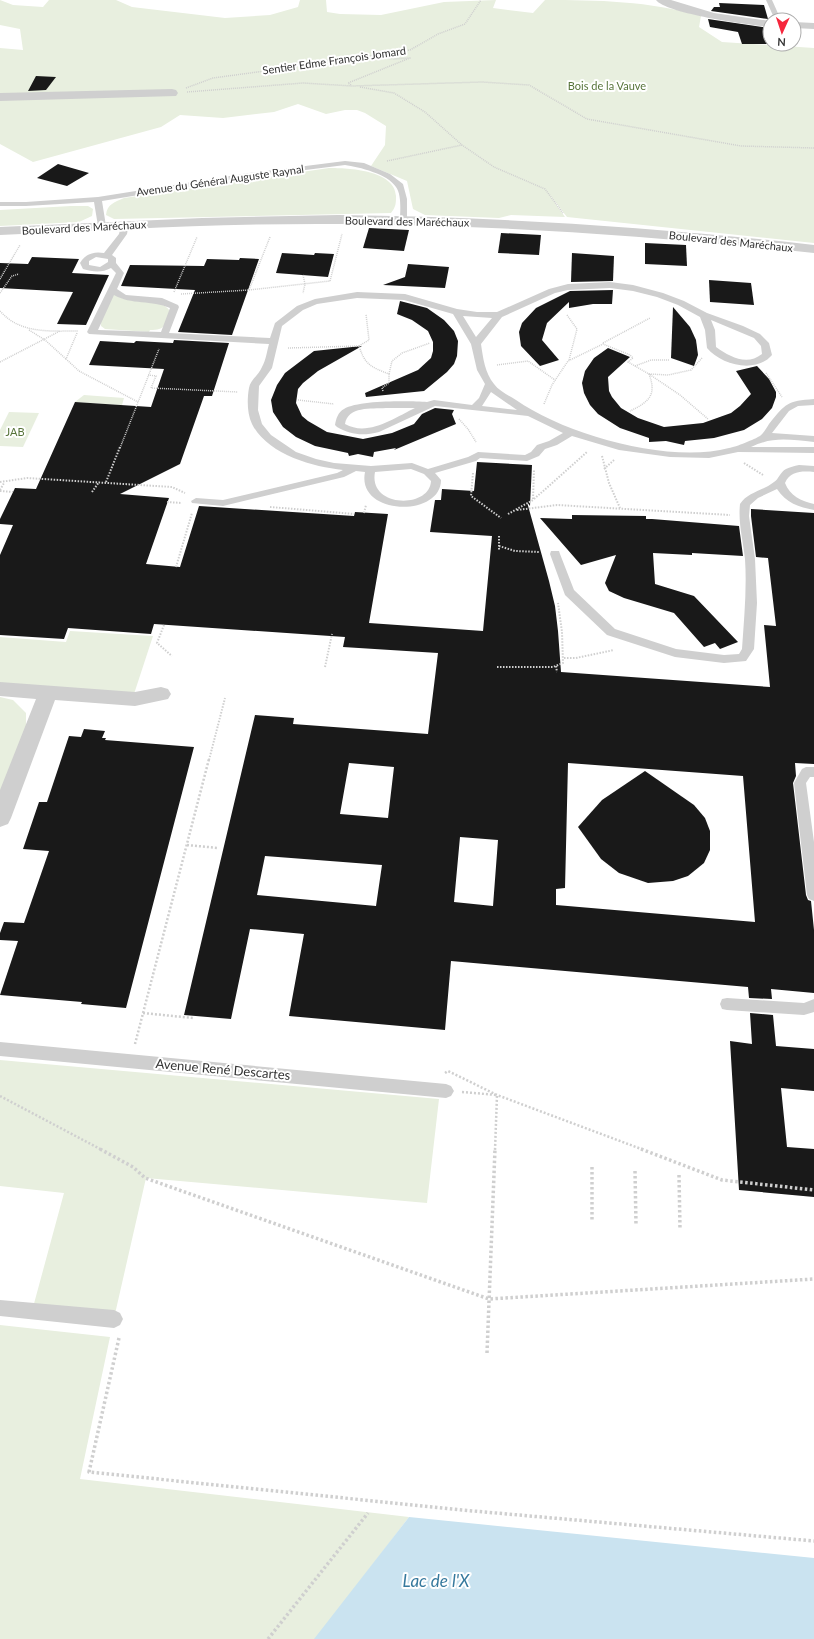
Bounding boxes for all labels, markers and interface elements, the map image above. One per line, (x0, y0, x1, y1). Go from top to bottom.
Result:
north arrow (762, 12, 802, 52)
text: N (777, 36, 786, 49)
street label: Sentier Edme François Jomard (261, 43, 407, 77)
park label: Bois de la Vauve (568, 79, 646, 92)
street label: Avenue du Général Auguste Raynal (135, 162, 305, 198)
street label: Boulevard des Maréchaux (345, 213, 470, 229)
street label: Boulevard des Maréchaux (21, 217, 147, 237)
street label: Boulevard des Maréchaux (668, 228, 794, 254)
park label: JAB (5, 425, 25, 438)
street label: Avenue René Descartes (155, 1055, 291, 1083)
water label: Lac de l'X (403, 1570, 470, 1591)

